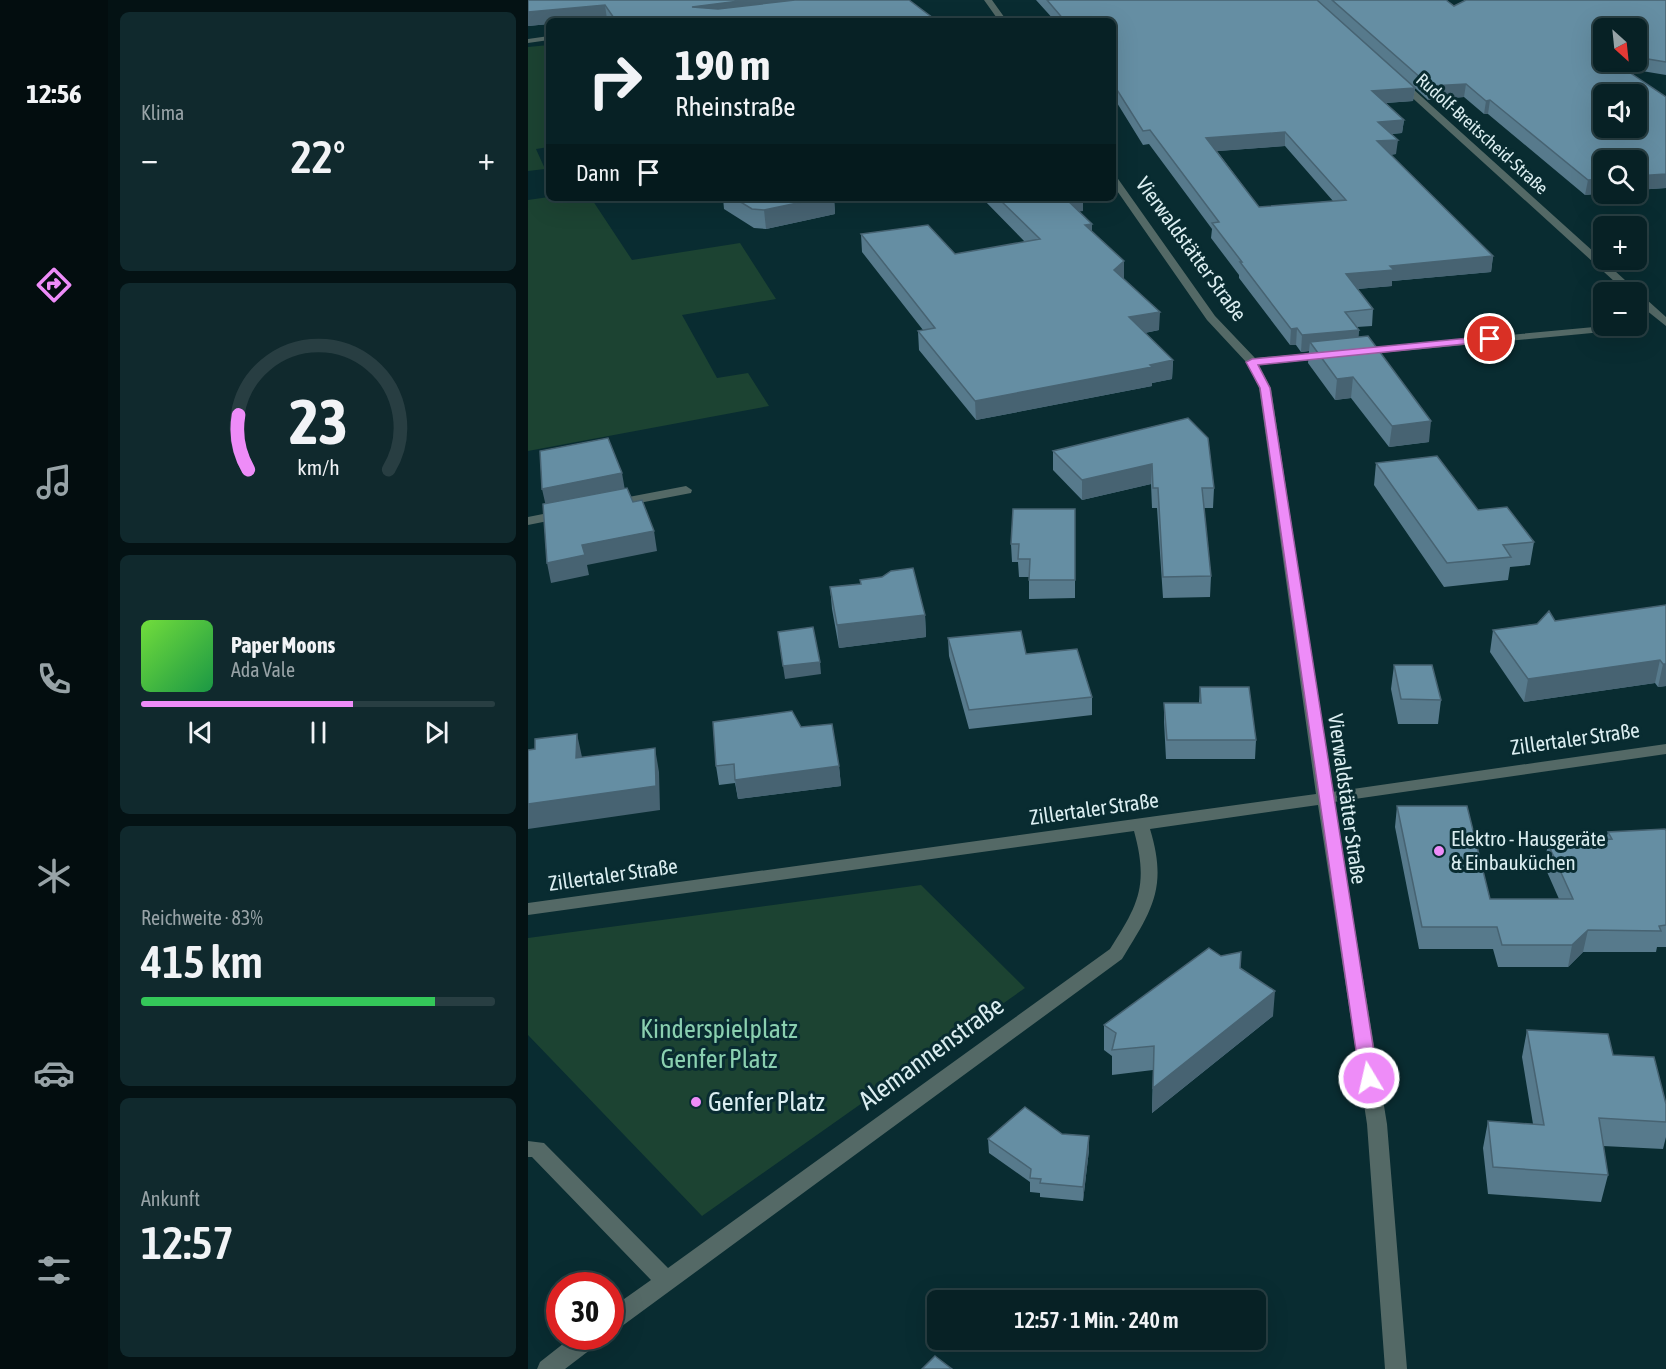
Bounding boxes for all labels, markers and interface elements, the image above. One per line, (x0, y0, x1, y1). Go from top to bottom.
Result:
north arrow (1593, 18, 1647, 72)
map controls (1593, 18, 1647, 336)
text: 190 m (675, 41, 770, 89)
icon: right (576, 42, 654, 120)
street label: Rudolf-Breitscheid-Straße (1412, 69, 1553, 198)
text: 12:56 (26, 78, 82, 109)
button: sound (1593, 84, 1647, 138)
text: Rheinstraße (675, 91, 795, 122)
text: Klima (141, 101, 184, 124)
text: 22° (291, 131, 345, 183)
text: − (141, 139, 158, 177)
text: + (478, 139, 495, 177)
button: search (1593, 150, 1647, 204)
icon: arrive (632, 156, 665, 189)
text: Dann (576, 160, 620, 186)
street label: Vierwaldstätter Straße (1132, 172, 1252, 325)
button: + (1593, 216, 1647, 270)
icon: directions (33, 264, 75, 306)
button: − (1593, 282, 1647, 336)
pin (1464, 313, 1515, 364)
icon: arrive (1473, 322, 1506, 355)
text: 23 (289, 386, 347, 457)
text: km/h (297, 456, 339, 481)
icon: music (33, 461, 75, 503)
text: Paper Moons (231, 632, 335, 658)
icon: phone (33, 658, 75, 700)
text: Ada Vale (231, 658, 295, 681)
street label: Vierwaldstätter Straße (1324, 712, 1372, 886)
icon: previous (184, 716, 217, 749)
icon: pause (302, 716, 335, 749)
icon: next (420, 716, 453, 749)
street label: Zillertaler Straße (1509, 717, 1641, 759)
street label: Zillertaler Straße (1028, 787, 1160, 829)
place label: Elektro - Hausgeräte & Einbauküchen (1451, 826, 1606, 874)
marker: Elektro - Hausgeräte & Einbauküchen (1432, 844, 1446, 858)
street label: Zillertaler Straße (547, 853, 679, 895)
icon: climate (33, 855, 75, 897)
text: Reichweite · 83% (141, 906, 263, 929)
text: 415 km (141, 936, 263, 988)
street label: Alemannenstraße (853, 990, 1009, 1116)
park label: Kinderspielplatz Genfer Platz (640, 1014, 798, 1074)
position arrow (1337, 1046, 1401, 1110)
icon: car (33, 1052, 75, 1094)
place label: Genfer Platz (708, 1087, 825, 1117)
marker: Genfer Platz (689, 1095, 703, 1109)
text: Ankunft (141, 1187, 200, 1210)
text: 12:57 (141, 1217, 234, 1269)
icon: filters (33, 1249, 75, 1291)
speed limit sign: 30 (546, 1272, 624, 1350)
text: 12:57 · 1 Min. · 240 m (1014, 1307, 1179, 1333)

